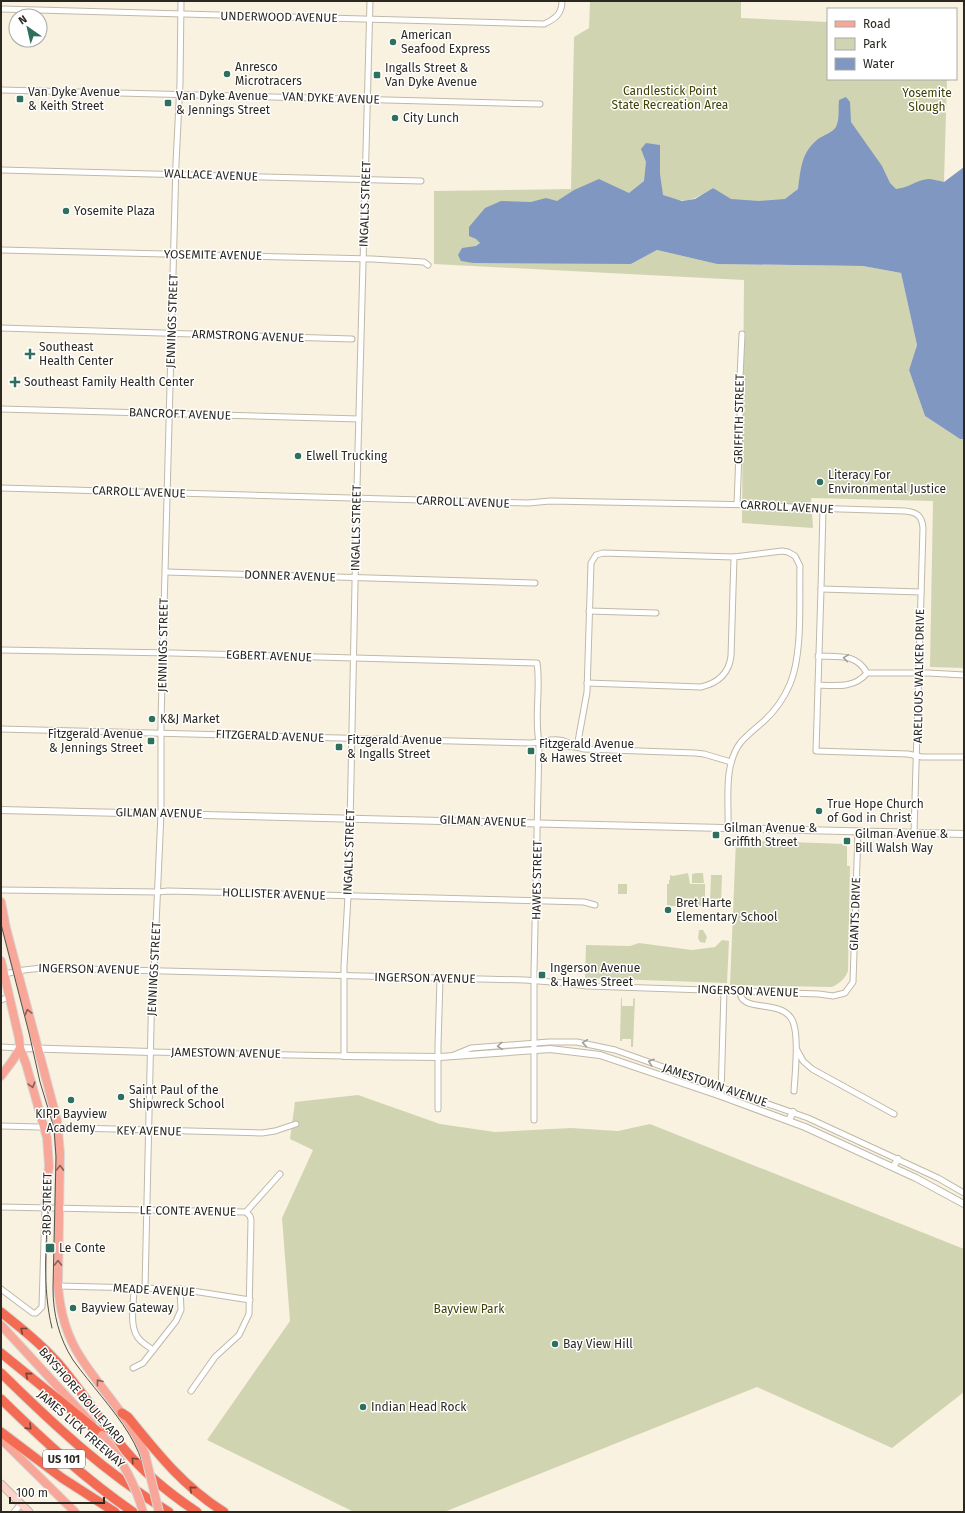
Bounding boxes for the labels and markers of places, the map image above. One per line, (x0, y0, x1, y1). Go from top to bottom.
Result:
place label: American Seafood Express (401, 28, 490, 56)
marker: American Seafood Express (388, 37, 398, 47)
place label: Anresco Microtracers (235, 60, 302, 88)
place label: Ingalls Street & Van Dyke Avenue (385, 61, 477, 89)
marker: Anresco Microtracers (222, 69, 232, 79)
marker: Ingalls Street & Van Dyke Avenue (372, 70, 382, 80)
place label: Van Dyke Avenue & Keith Street (28, 85, 120, 113)
place label: Van Dyke Avenue & Jennings Street (176, 89, 271, 117)
marker: Van Dyke Avenue & Keith Street (15, 94, 25, 104)
marker: Van Dyke Avenue & Jennings Street (163, 98, 173, 108)
place label: City Lunch (403, 111, 459, 125)
marker: City Lunch (390, 113, 400, 123)
place label: Yosemite Plaza (74, 204, 155, 218)
marker: Yosemite Plaza (61, 206, 71, 216)
place label: Southeast Health Center (39, 340, 114, 368)
marker: Southeast Health Center (24, 348, 36, 360)
place label: Southeast Family Health Center (24, 375, 194, 389)
marker: Southeast Family Health Center (9, 376, 21, 388)
place label: Elwell Trucking (306, 449, 388, 463)
marker: Elwell Trucking (293, 451, 303, 461)
place label: Literacy For Environmental Justice (828, 468, 946, 496)
marker: Literacy For Environmental Justice (815, 477, 825, 487)
place label: K&J Market (160, 712, 221, 726)
marker: K&J Market (147, 714, 157, 724)
place label: Fitzgerald Avenue & Jennings Street (48, 727, 144, 755)
place label: Fitzgerald Avenue & Ingalls Street (347, 733, 442, 761)
marker: Fitzgerald Avenue & Jennings Street (146, 736, 156, 746)
place label: Fitzgerald Avenue & Hawes Street (539, 737, 634, 765)
marker: Fitzgerald Avenue & Ingalls Street (334, 742, 344, 752)
marker: Fitzgerald Avenue & Hawes Street (526, 746, 536, 756)
place label: True Hope Church of God in Christ (827, 797, 924, 825)
marker: True Hope Church of God in Christ (814, 806, 824, 816)
place label: Gilman Avenue & Griffith Street (724, 821, 818, 849)
place label: Gilman Avenue & Bill Walsh Way (855, 827, 949, 855)
marker: Gilman Avenue & Griffith Street (711, 830, 721, 840)
marker: Gilman Avenue & Bill Walsh Way (842, 836, 852, 846)
place label: Bret Harte Elementary School (676, 896, 778, 924)
marker: Bret Harte Elementary School (663, 905, 673, 915)
place label: Ingerson Avenue & Hawes Street (550, 961, 640, 989)
marker: Ingerson Avenue & Hawes Street (537, 970, 547, 980)
place label: Saint Paul of the Shipwreck School (129, 1083, 225, 1111)
marker: Saint Paul of the Shipwreck School (116, 1092, 126, 1102)
marker: KIPP Bayview Academy (66, 1095, 76, 1105)
place label: KIPP Bayview Academy (35, 1107, 107, 1135)
place label: Le Conte (59, 1241, 106, 1255)
marker: Le Conte (44, 1242, 56, 1254)
place label: Bayview Gateway (81, 1301, 174, 1315)
marker: Bayview Gateway (68, 1303, 78, 1313)
place label: Bay View Hill (563, 1337, 633, 1351)
marker: Bay View Hill (550, 1339, 560, 1349)
place label: Indian Head Rock (371, 1400, 467, 1414)
marker: Indian Head Rock (358, 1402, 368, 1412)

